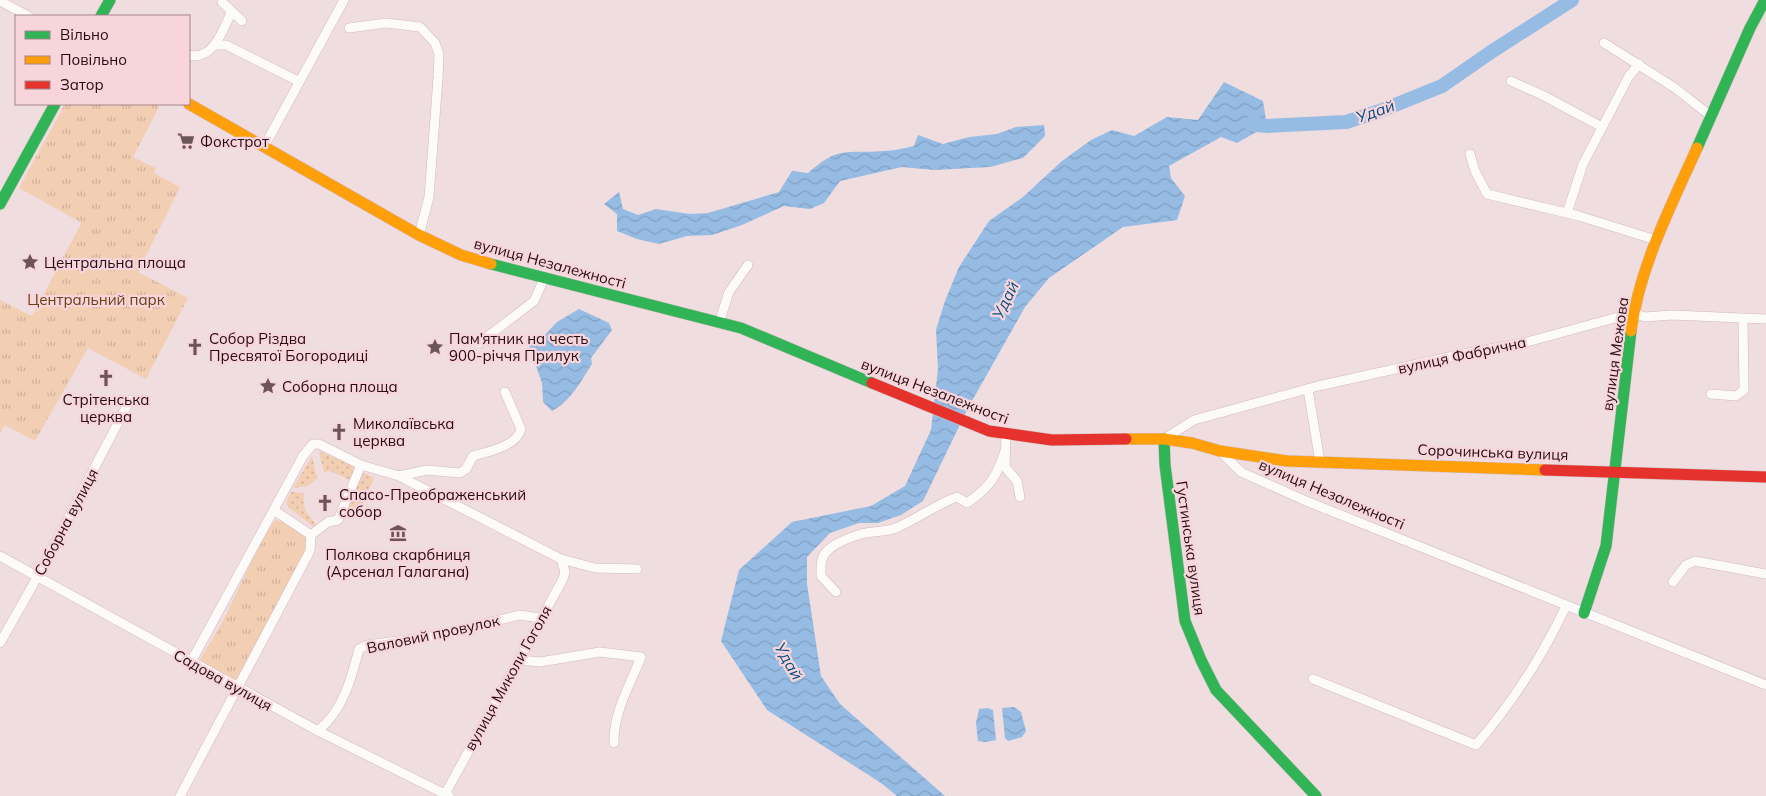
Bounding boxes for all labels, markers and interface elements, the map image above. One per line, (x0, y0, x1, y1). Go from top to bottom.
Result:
legend (15, 15, 190, 105)
text: Вільно (60, 25, 109, 44)
text: Повільно (60, 50, 127, 69)
text: Затор (60, 75, 104, 94)
water label: Удай (1353, 95, 1397, 127)
supermarket icon: Фокстрот (176, 131, 196, 151)
place label: Фокстрот (200, 132, 269, 151)
street label: вулиця Незалежності (472, 234, 628, 292)
place icon: Центральна площа (20, 252, 40, 272)
place label: Центральна площа (44, 253, 186, 272)
water label: Удай (987, 278, 1023, 322)
park label: Центральний парк (27, 290, 166, 309)
street label: вулиця Межова (1598, 296, 1632, 412)
place label: Собор Різдва Пресвятої Богородиці (209, 329, 368, 365)
place label: Пам'ятник на честь 900-річчя Прилук (449, 329, 589, 365)
street label: вулиця Фабрична (1396, 332, 1528, 378)
church icon: Собор Різдва Пресвятої Богородиці (185, 337, 205, 357)
place icon: Пам'ятник на честь 900-річчя Прилук (425, 337, 445, 357)
street label: вулиця Незалежності (858, 354, 1012, 428)
church icon: Стрітенська церква (96, 368, 116, 388)
place icon: Соборна площа (258, 376, 278, 396)
place label: Соборна площа (282, 377, 398, 396)
place label: Стрітенська церква (62, 390, 150, 426)
place label: Миколаївська церква (353, 414, 455, 450)
church icon: Миколаївська церква (329, 422, 349, 442)
street label: Сорочинська вулиця (1417, 440, 1569, 464)
street label: вулиця Незалежності (1256, 455, 1408, 533)
street label: Соборна вулиця (30, 465, 102, 579)
street label: Густинська вулиця (1172, 480, 1210, 616)
place label: Спасо-Преображенський собор (339, 485, 526, 521)
church icon: Спасо-Преображенський собор (315, 493, 335, 513)
museum icon: Полкова скарбниця (Арсенал Галагана) (388, 523, 408, 543)
place label: Полкова скарбниця (Арсенал Галагана) (325, 545, 471, 581)
street label: вулиця Миколи Гоголя (460, 602, 556, 754)
street label: Валовий провулок (365, 610, 502, 657)
water label: Удай (770, 639, 808, 683)
street label: Садова вулиця (170, 645, 276, 715)

